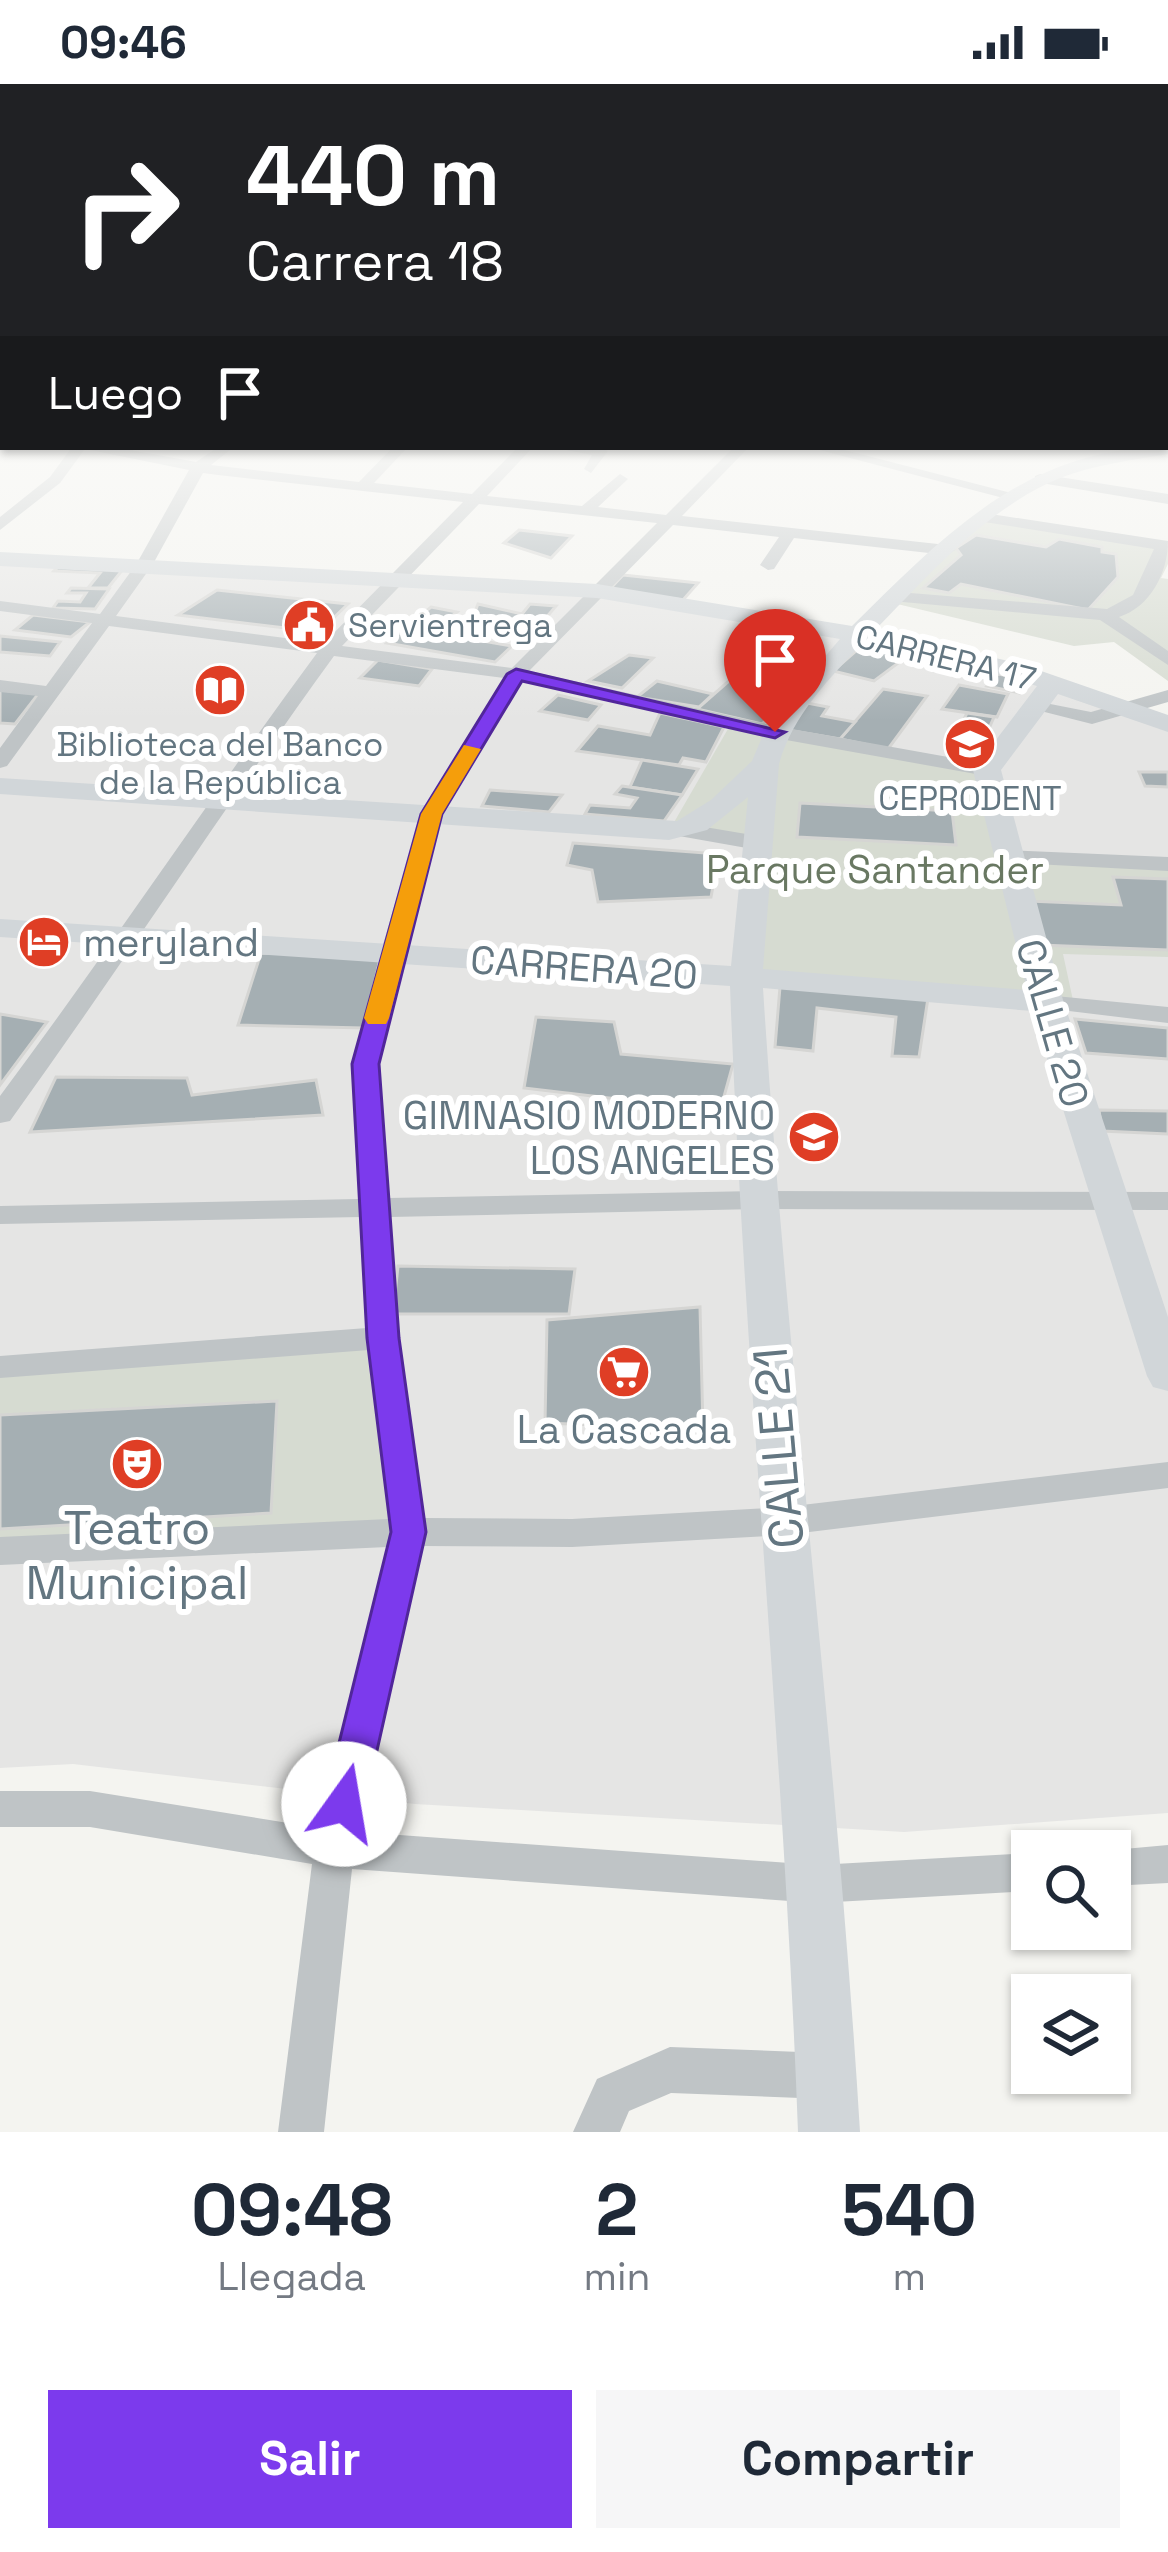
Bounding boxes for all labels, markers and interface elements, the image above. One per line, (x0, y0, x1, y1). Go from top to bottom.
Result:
text: 09:46 (60, 14, 187, 71)
text: 440 m (246, 122, 500, 230)
icon: right (48, 132, 204, 288)
text: Carrera 18 (246, 227, 504, 296)
icon: arrive (207, 360, 273, 426)
text: Luego (48, 365, 183, 422)
public building icon: Servientrega (281, 597, 337, 653)
place label: Servientrega (348, 605, 552, 647)
pin (724, 609, 826, 732)
street label: CARRERA 17 (851, 615, 1040, 701)
icon: arrive (742, 627, 808, 693)
library icon: Biblioteca del Banco de la República (192, 662, 248, 718)
school or university icon: CEPRODENT (942, 716, 998, 772)
place label: Biblioteca del Banco de la República (57, 724, 383, 804)
place label: CEPRODENT (878, 778, 1062, 820)
park label: Parque Santander (706, 845, 1044, 894)
hotel icon: meryland (16, 914, 72, 970)
place label: meryland (83, 918, 259, 967)
street label: CALLE 20 (1005, 934, 1100, 1113)
street label: CARRERA 20 (469, 935, 699, 1000)
place label: GIMNASIO MODERNO LOS ANGELES (403, 1091, 775, 1185)
school or university icon: GIMNASIO MODERNO LOS ANGELES (786, 1109, 842, 1165)
supermarket icon: La Cascada (596, 1344, 652, 1400)
street label: CALLE 21 (739, 1345, 818, 1551)
place label: La Cascada (517, 1405, 731, 1454)
theatre icon: Teatro Municipal (109, 1436, 165, 1492)
place label: Teatro Municipal (26, 1497, 248, 1613)
position arrow (281, 1741, 407, 1867)
map controls (1011, 1830, 1131, 2094)
button: search (1011, 1830, 1131, 1950)
button: layers (1011, 1974, 1131, 2094)
text: 09:48 (191, 2164, 393, 2256)
text: 2 (596, 2164, 638, 2256)
text: 540 (841, 2164, 977, 2256)
text: Llegada (218, 2252, 366, 2301)
text: min (583, 2252, 650, 2301)
text: m (892, 2252, 926, 2301)
button: Salir (48, 2390, 572, 2528)
button: Compartir (596, 2390, 1120, 2528)

